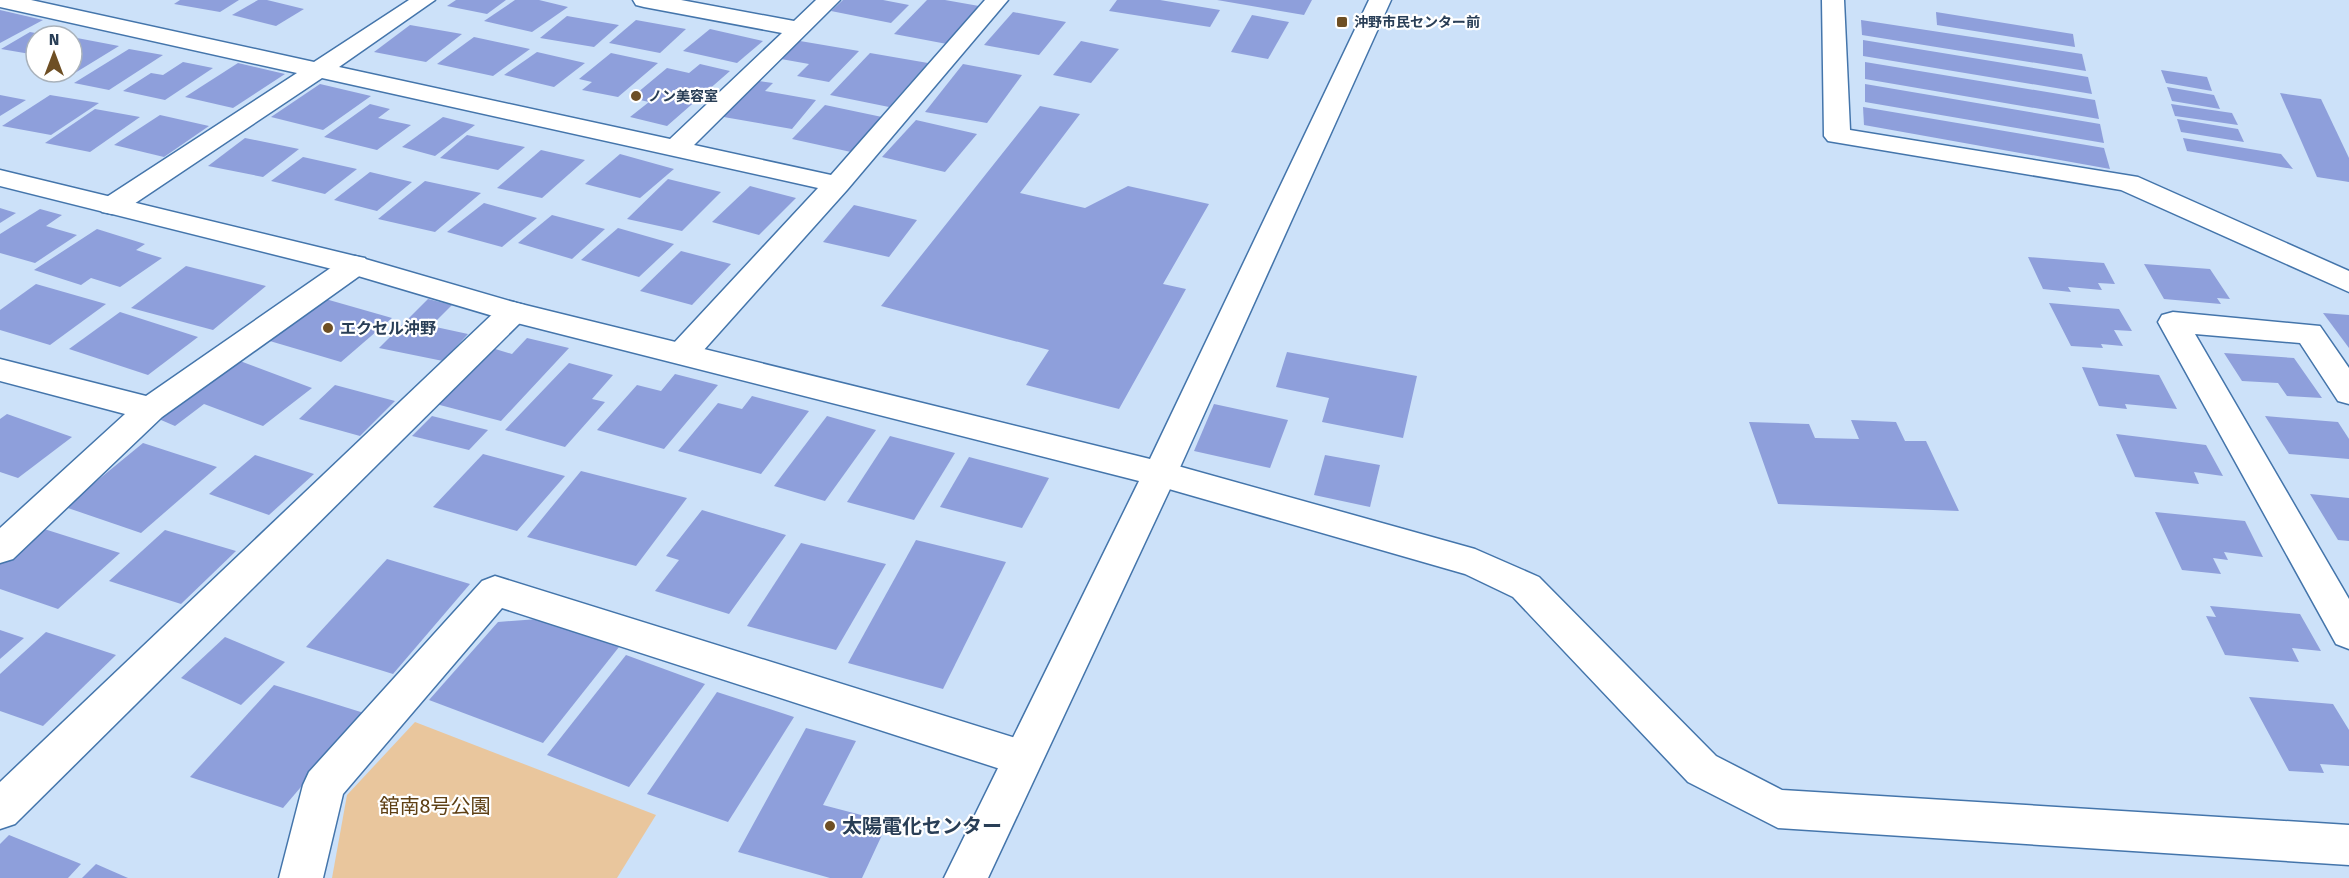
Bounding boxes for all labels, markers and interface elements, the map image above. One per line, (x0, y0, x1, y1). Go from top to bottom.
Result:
place label: 沖野市民センター前 (1354, 14, 1480, 31)
marker: 沖野市民センター前 (1335, 15, 1349, 29)
north arrow (24, 24, 84, 84)
text: N (49, 30, 59, 49)
place label: ノン美容室 (648, 88, 718, 105)
marker: ノン美容室 (629, 89, 643, 103)
place label: エクセル沖野 (340, 319, 436, 338)
marker: エクセル沖野 (321, 321, 335, 335)
park label: 舘南8号公園 (379, 794, 491, 818)
place label: 太陽電化センター (842, 814, 1002, 838)
marker: 太陽電化センター (823, 819, 837, 833)

